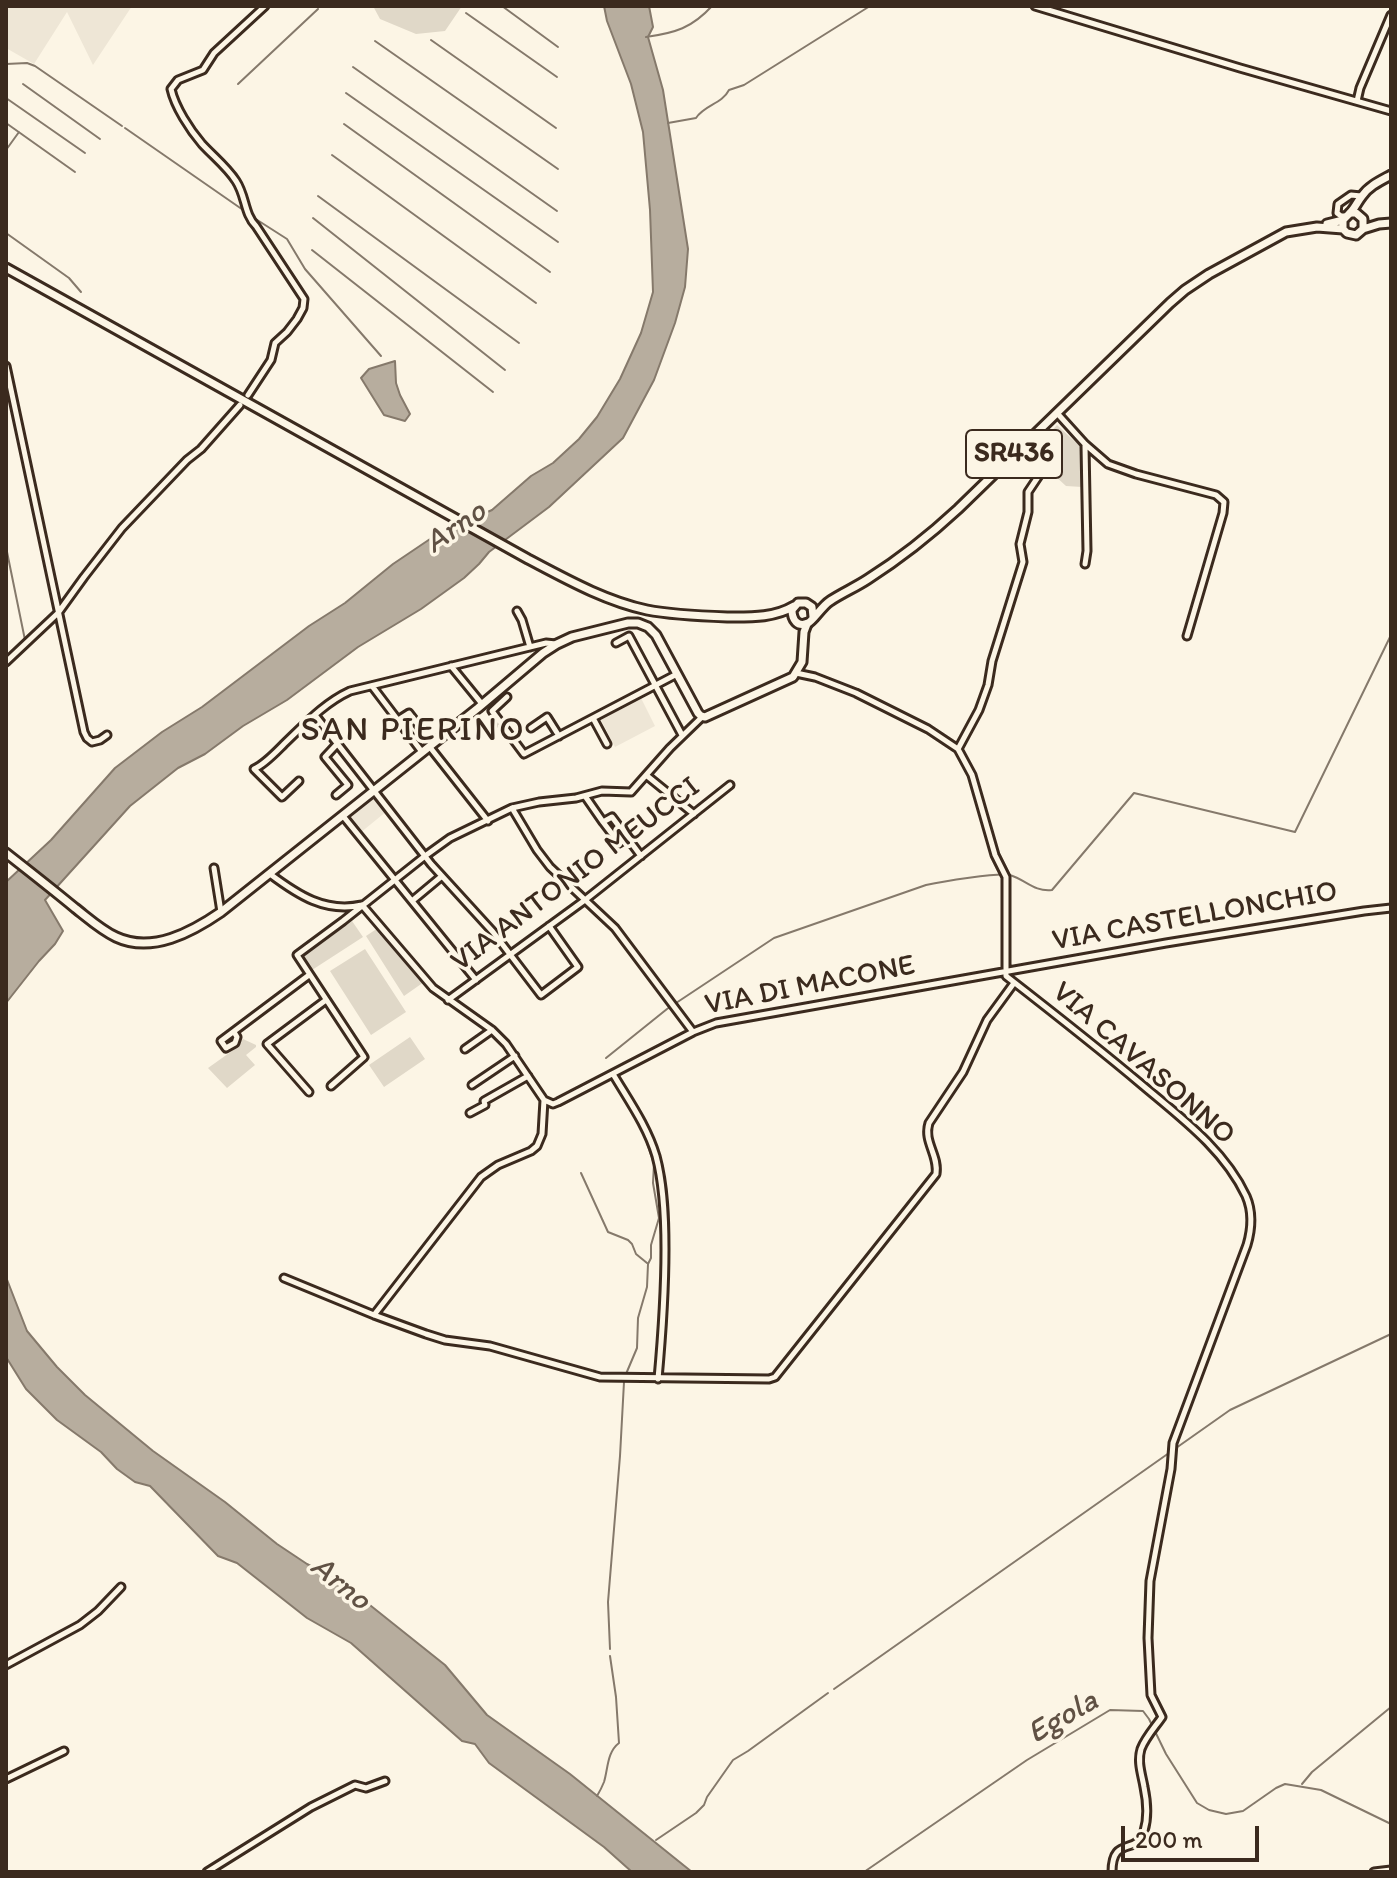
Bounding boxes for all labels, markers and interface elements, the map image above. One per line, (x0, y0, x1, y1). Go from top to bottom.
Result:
road number: SR436 (966, 430, 1062, 478)
water label: Arno (418, 493, 494, 563)
district label: SAN PIERINO (300, 711, 526, 751)
street label: VIA ANTONIO MEUCCI (444, 770, 708, 980)
street label: VIA CASTELLONCHIO (1050, 874, 1340, 960)
street label: VIA DI MACONE (702, 948, 918, 1024)
street label: VIA CAVASONNO (1044, 975, 1242, 1153)
water label: Arno (302, 1548, 378, 1620)
water label: Egola (1021, 1683, 1105, 1753)
scale bar (1125, 1810, 1263, 1860)
text: 200 m (1135, 1825, 1203, 1854)

